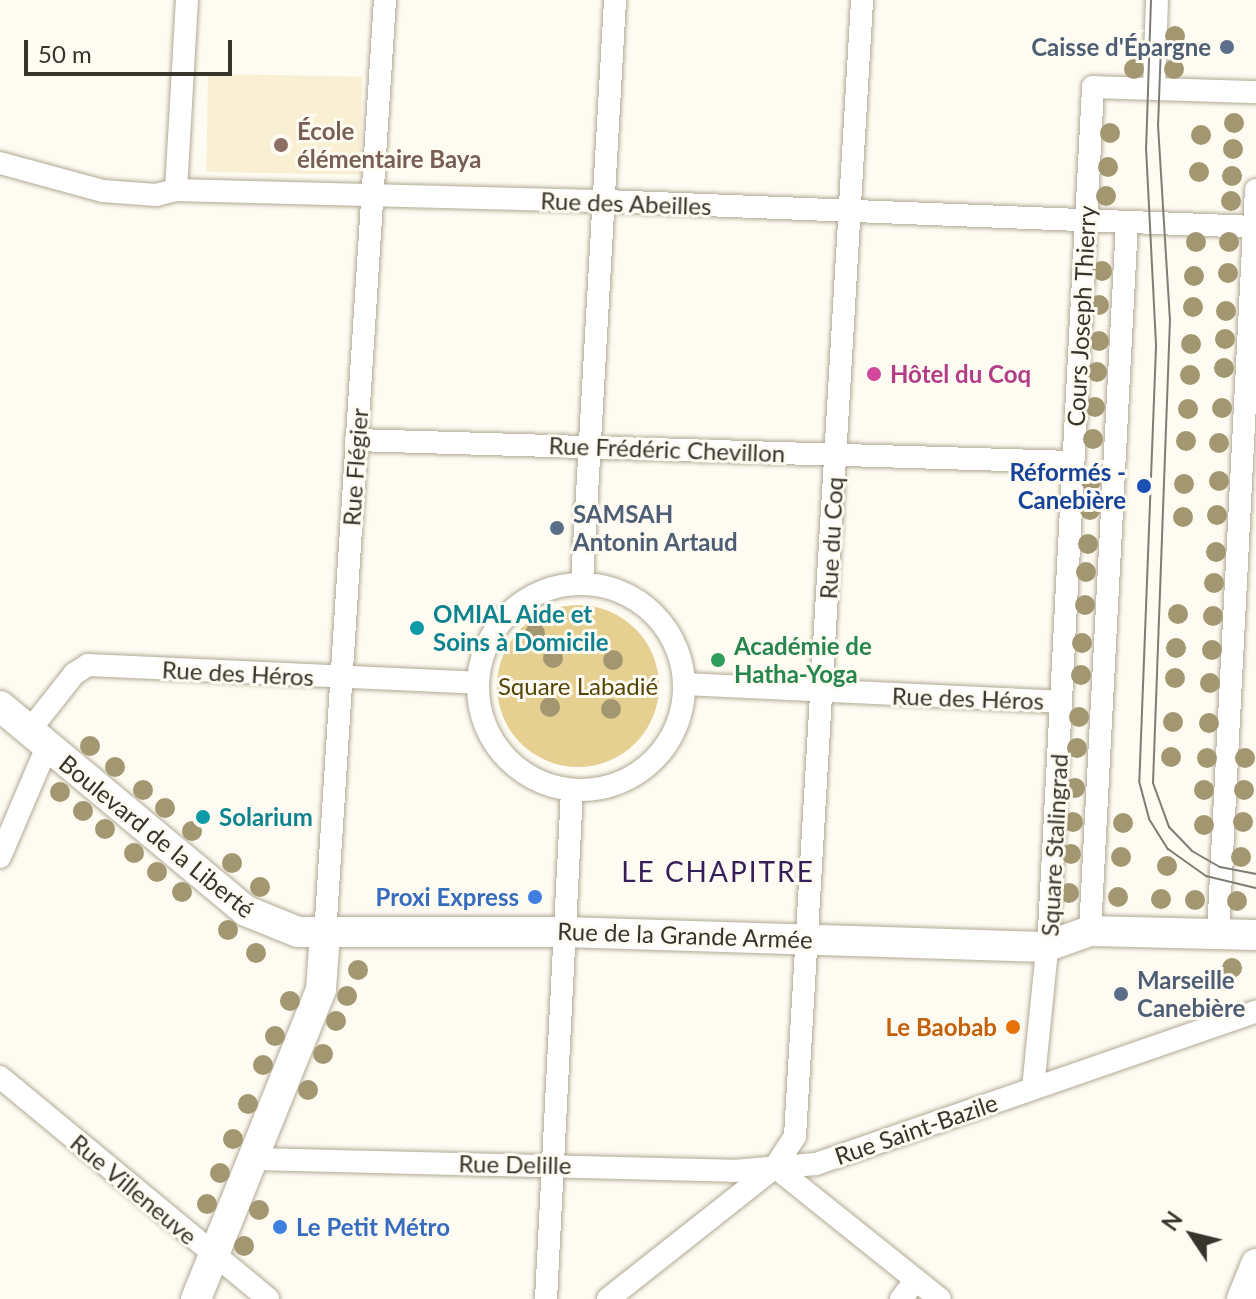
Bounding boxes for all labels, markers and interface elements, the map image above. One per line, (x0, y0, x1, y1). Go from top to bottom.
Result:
scale bar (28, 24, 236, 74)
place label: Caisse d'Épargne (1031, 33, 1211, 61)
marker: Caisse d'Épargne (1218, 38, 1236, 56)
text: 50 m (38, 39, 92, 68)
place label: École élémentaire Baya (297, 117, 481, 173)
marker: École élémentaire Baya (272, 136, 290, 154)
street label: Rue des Abeilles (540, 186, 712, 220)
street label: Cours Joseph Thierry (1061, 204, 1101, 428)
place label: Hôtel du Coq (890, 360, 1031, 388)
marker: Hôtel du Coq (865, 365, 883, 383)
street label: Rue Flégier (337, 407, 373, 527)
street label: Rue Frédéric Chevillon (548, 430, 786, 468)
place label: Réformés - Canebière (1009, 458, 1126, 514)
marker: Réformés - Canebière (1133, 475, 1155, 497)
street label: Rue du Coq (813, 476, 849, 600)
place label: SAMSAH Antonin Artaud (573, 500, 738, 556)
marker: SAMSAH Antonin Artaud (548, 519, 566, 537)
place label: OMIAL Aide et Soins à Domicile (433, 600, 608, 656)
marker: OMIAL Aide et Soins à Domicile (408, 619, 426, 637)
place label: Académie de Hatha-Yoga (734, 632, 872, 688)
marker: Académie de Hatha-Yoga (709, 651, 727, 669)
street label: Rue des Héros (161, 655, 315, 691)
park label: Square Labadié (498, 672, 658, 700)
street label: Rue des Héros (891, 681, 1045, 715)
street label: Boulevard de la Liberté (54, 749, 260, 923)
street label: Square Stalingrad (1035, 753, 1073, 937)
place label: Solarium (219, 803, 313, 831)
marker: Solarium (194, 808, 212, 826)
district label: LE CHAPITRE (621, 854, 815, 888)
place label: Proxi Express (376, 883, 519, 911)
marker: Proxi Express (526, 888, 544, 906)
street label: Rue de la Grande Armée (556, 916, 814, 954)
place label: Marseille Canebière (1137, 966, 1245, 1022)
marker: Marseille Canebière (1112, 985, 1130, 1003)
place label: Le Baobab (886, 1013, 997, 1041)
marker: Le Baobab (1004, 1018, 1022, 1036)
street label: Rue Saint-Bazile (831, 1088, 1001, 1170)
street label: Rue Villeneuve (65, 1128, 203, 1250)
street label: Rue Delille (458, 1149, 572, 1179)
north arrow (1152, 1195, 1232, 1275)
text: N (1156, 1206, 1188, 1236)
place label: Le Petit Métro (296, 1213, 450, 1241)
marker: Le Petit Métro (271, 1218, 289, 1236)

